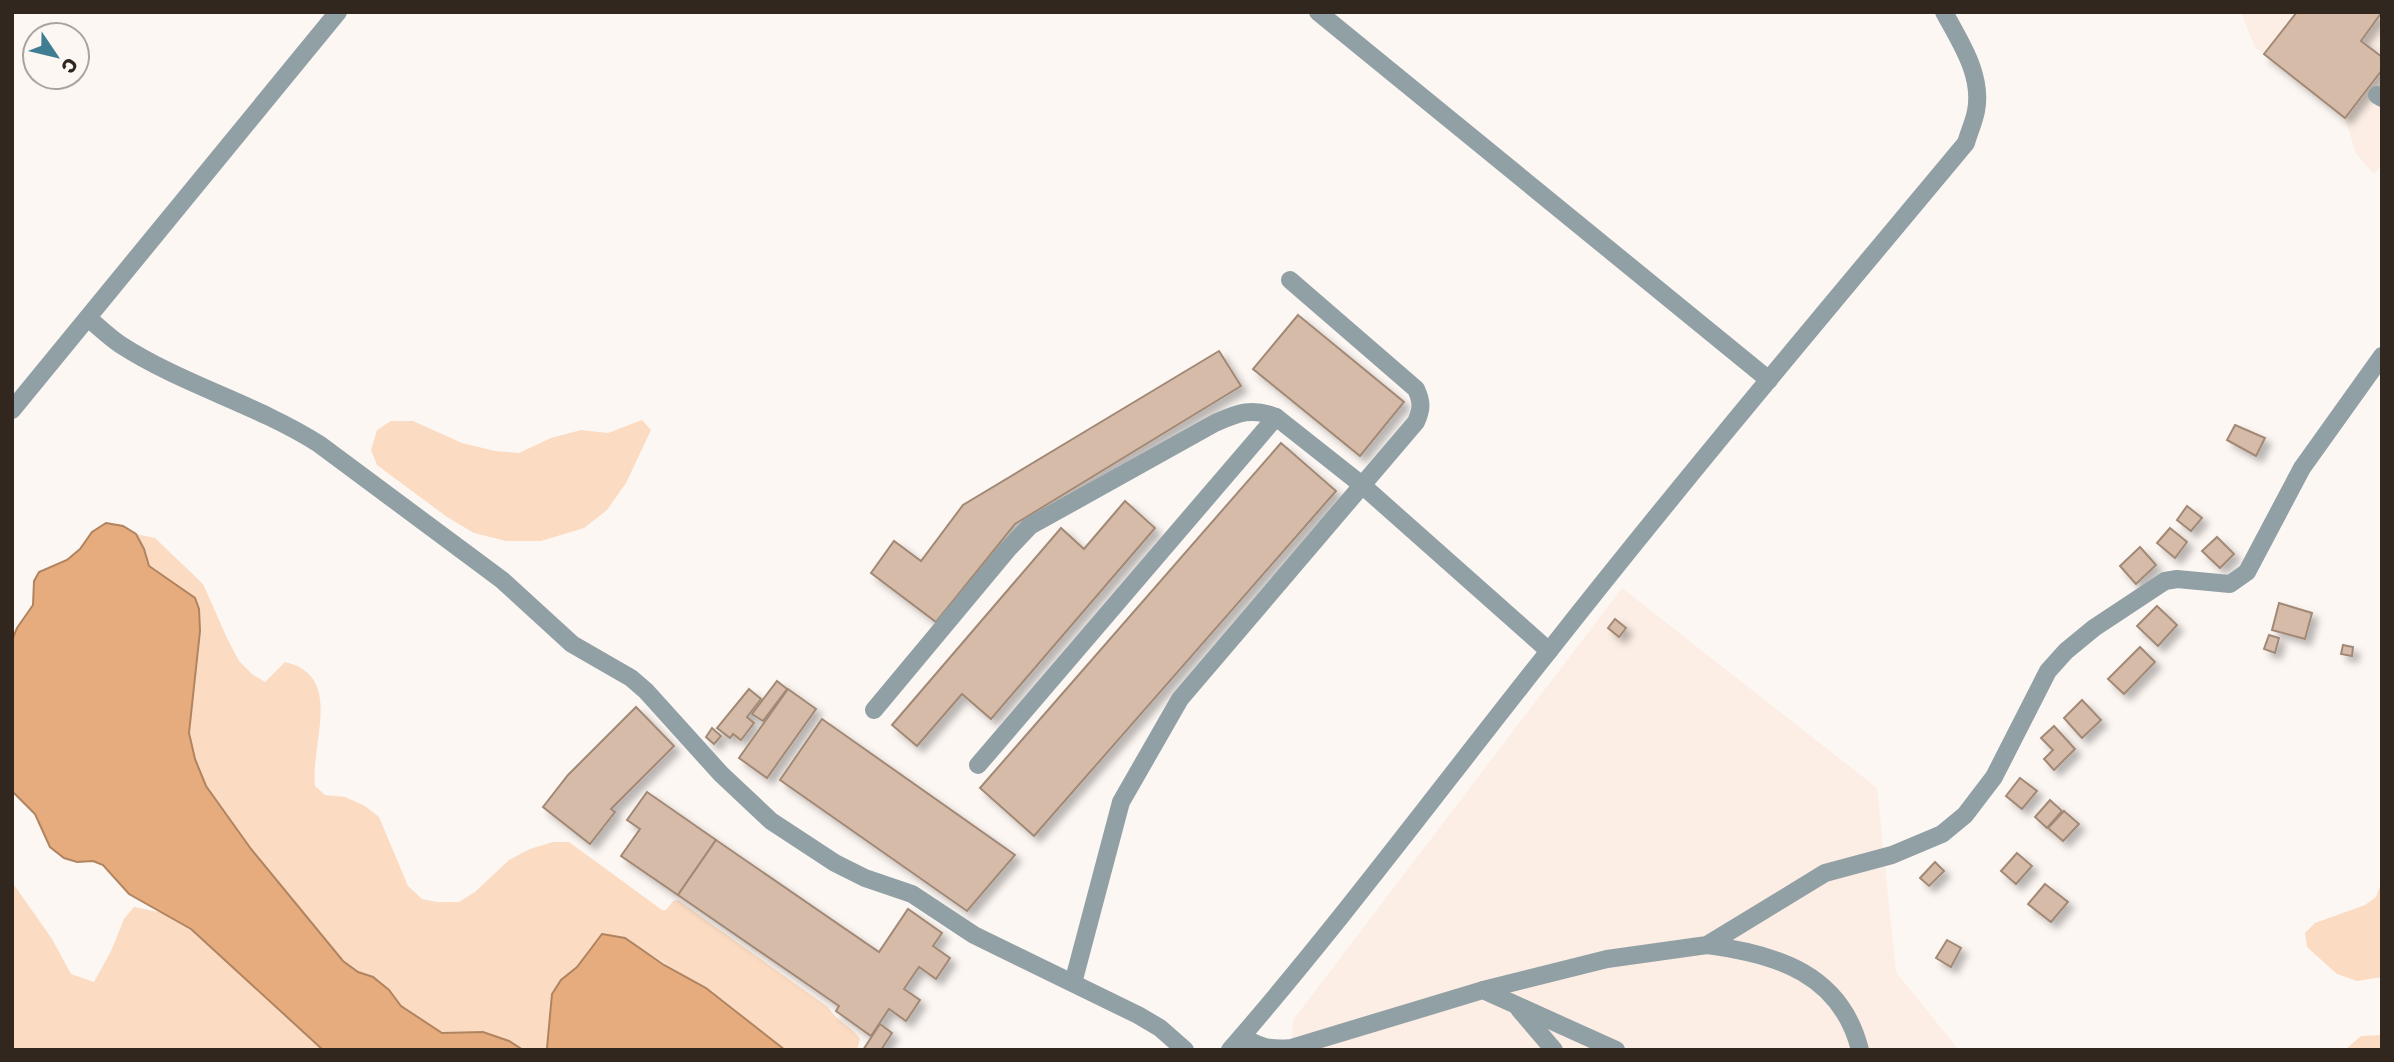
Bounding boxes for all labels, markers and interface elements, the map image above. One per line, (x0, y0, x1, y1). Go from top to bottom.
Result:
north arrow (21, 21, 91, 91)
text: С (57, 54, 84, 78)

